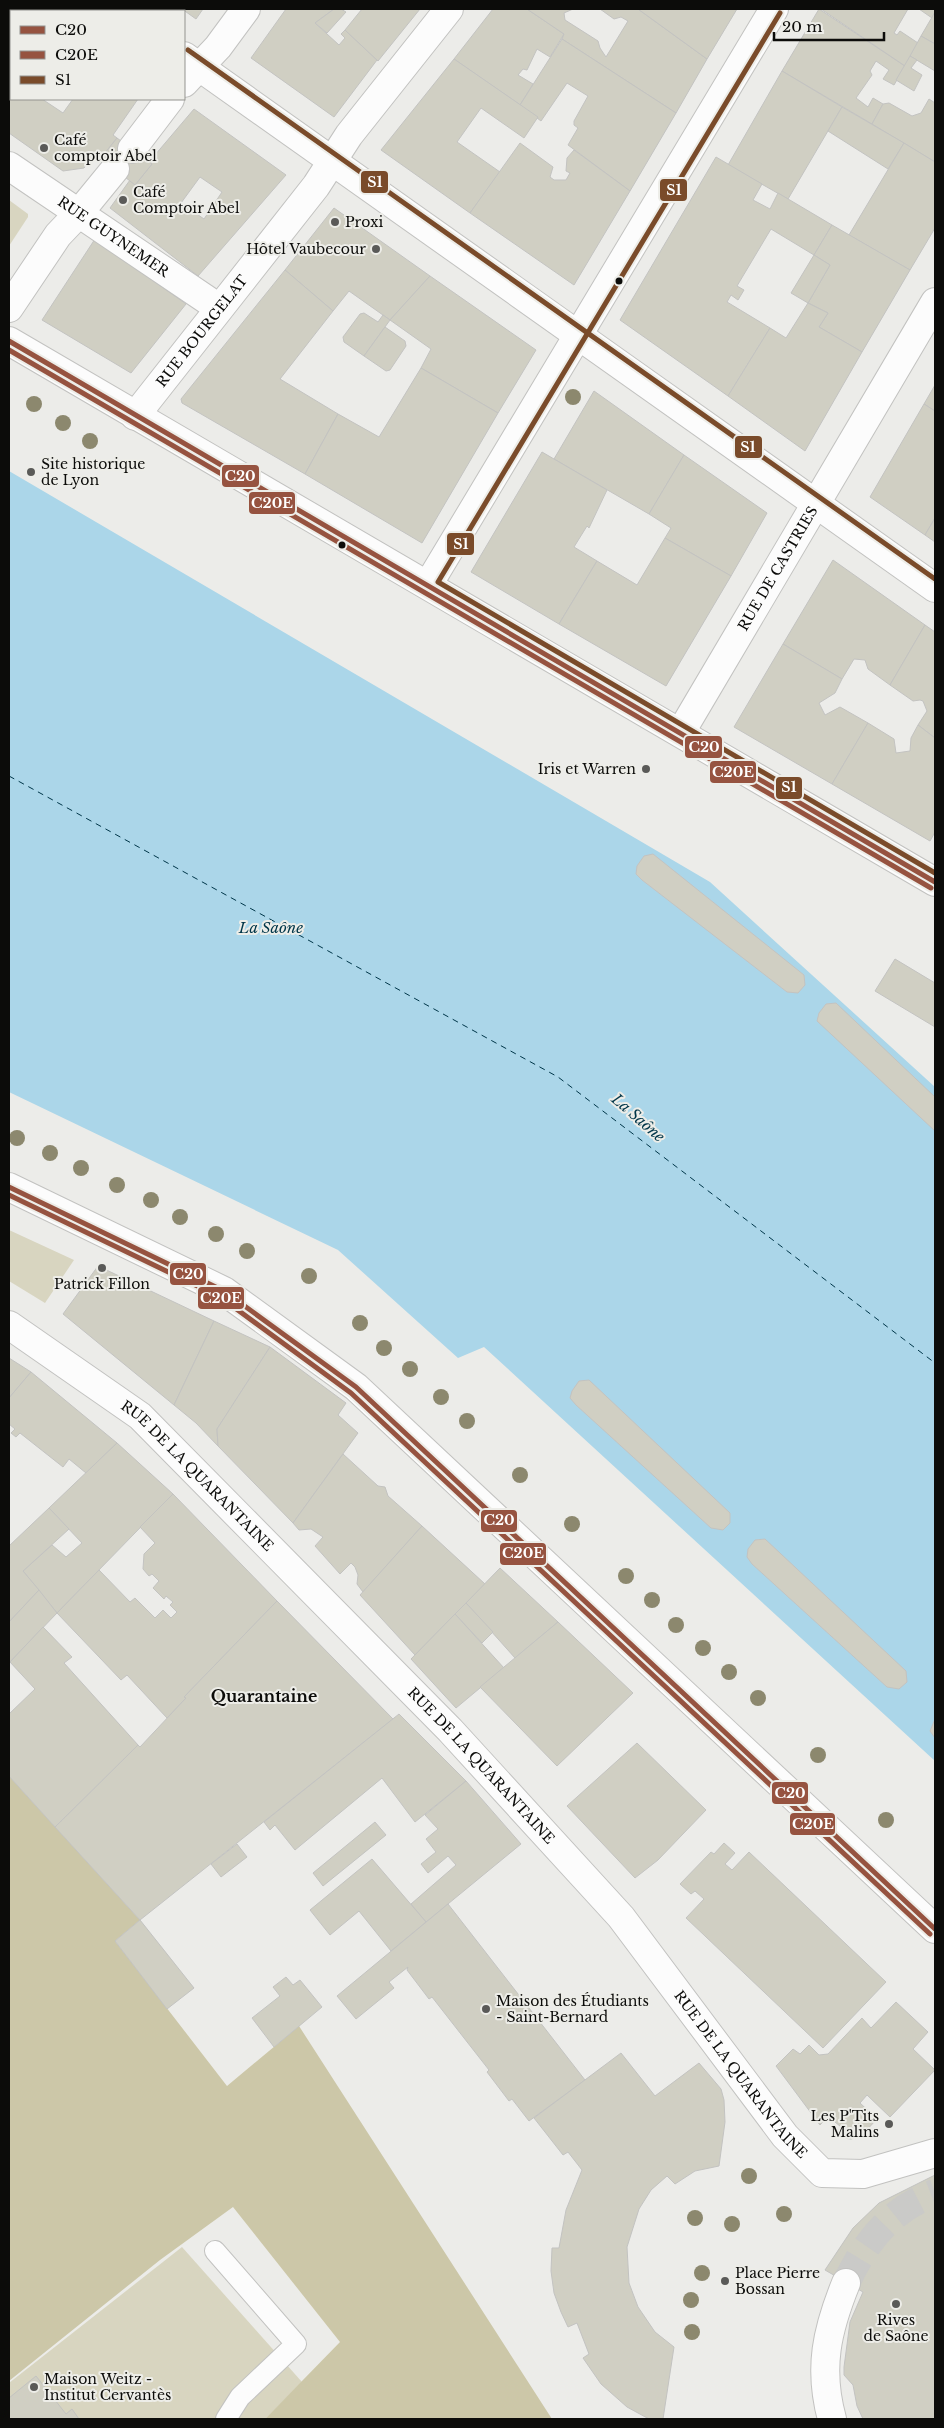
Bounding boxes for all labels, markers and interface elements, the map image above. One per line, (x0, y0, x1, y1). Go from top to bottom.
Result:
legend (10, 10, 185, 100)
scale bar (774, 10, 884, 42)
text: 20 m (782, 17, 822, 36)
text: C20 (55, 20, 87, 39)
text: C20E (55, 45, 98, 64)
text: S1 (55, 70, 71, 89)
place label: Café comptoir Abel (54, 131, 157, 165)
marker: Café comptoir Abel (38, 142, 50, 154)
line badge: S1 (360, 170, 389, 194)
text: S1 (367, 173, 383, 191)
line badge: S1 (659, 178, 688, 202)
text: S1 (666, 181, 682, 199)
place label: Café Comptoir Abel (133, 183, 240, 217)
street label: RUE GUYNEMER (54, 192, 173, 281)
marker: Café Comptoir Abel (117, 194, 129, 206)
place label: Proxi (345, 213, 383, 231)
marker: Proxi (329, 216, 341, 228)
place label: Hôtel Vaubecour (246, 240, 366, 258)
marker: Hôtel Vaubecour (370, 243, 382, 255)
street label: RUE BOURGELAT (152, 272, 251, 391)
unlabelled marker (614, 276, 624, 286)
line badge: S1 (734, 435, 763, 459)
text: S1 (740, 438, 756, 456)
place label: Site historique de Lyon (41, 455, 145, 489)
line badge: C20 (221, 464, 260, 488)
marker: Site historique de Lyon (25, 466, 37, 478)
text: C20 (224, 467, 256, 485)
line badge: C20E (248, 491, 296, 515)
text: C20E (251, 494, 293, 512)
street label: RUE DE CASTRIES (734, 503, 821, 634)
line badge: S1 (446, 532, 475, 556)
text: S1 (453, 535, 469, 553)
unlabelled marker (337, 540, 347, 550)
line badge: C20 (684, 735, 723, 759)
text: C20 (688, 738, 720, 756)
place label: Iris et Warren (538, 760, 636, 778)
line badge: C20E (709, 760, 757, 784)
marker: Iris et Warren (640, 763, 652, 775)
text: C20E (712, 763, 754, 781)
line badge: S1 (775, 776, 803, 800)
text: S1 (781, 778, 797, 796)
water label: La Saône (238, 918, 303, 937)
water label: La Saône (607, 1089, 669, 1146)
marker: Patrick Fillon (96, 1262, 108, 1274)
line badge: C20 (169, 1262, 207, 1286)
text: C20 (172, 1265, 204, 1283)
place label: Patrick Fillon (54, 1275, 150, 1293)
line badge: C20E (197, 1286, 245, 1310)
text: C20E (200, 1289, 242, 1307)
street label: RUE DE LA QUARANTAINE (117, 1396, 277, 1555)
line badge: C20 (480, 1509, 518, 1533)
text: C20 (483, 1511, 515, 1529)
line badge: C20E (499, 1542, 547, 1566)
text: C20E (502, 1544, 544, 1562)
street label: RUE DE LA QUARANTAINE (404, 1683, 559, 1847)
district label: Quarantaine (211, 1686, 317, 1706)
line badge: C20 (771, 1781, 809, 1805)
text: C20 (774, 1784, 806, 1802)
line badge: C20E (789, 1812, 836, 1836)
text: C20E (792, 1815, 834, 1833)
street label: RUE DE LA QUARANTAINE (670, 1987, 811, 2162)
place label: Maison des Étudiants - Saint-Bernard (496, 1992, 649, 2026)
marker: Maison des Étudiants - Saint-Bernard (480, 2003, 492, 2015)
place label: Les P'Tits Malins (811, 2107, 879, 2141)
marker: Les P'Tits Malins (883, 2118, 895, 2130)
place label: Place Pierre Bossan (735, 2264, 820, 2298)
marker: Place Pierre Bossan (719, 2275, 731, 2287)
marker: Rives de Saône (890, 2298, 902, 2310)
place label: Rives de Saône (863, 2311, 929, 2345)
place label: Maison Weitz - Institut Cervantès (44, 2370, 171, 2404)
marker: Maison Weitz - Institut Cervantès (28, 2381, 40, 2393)

